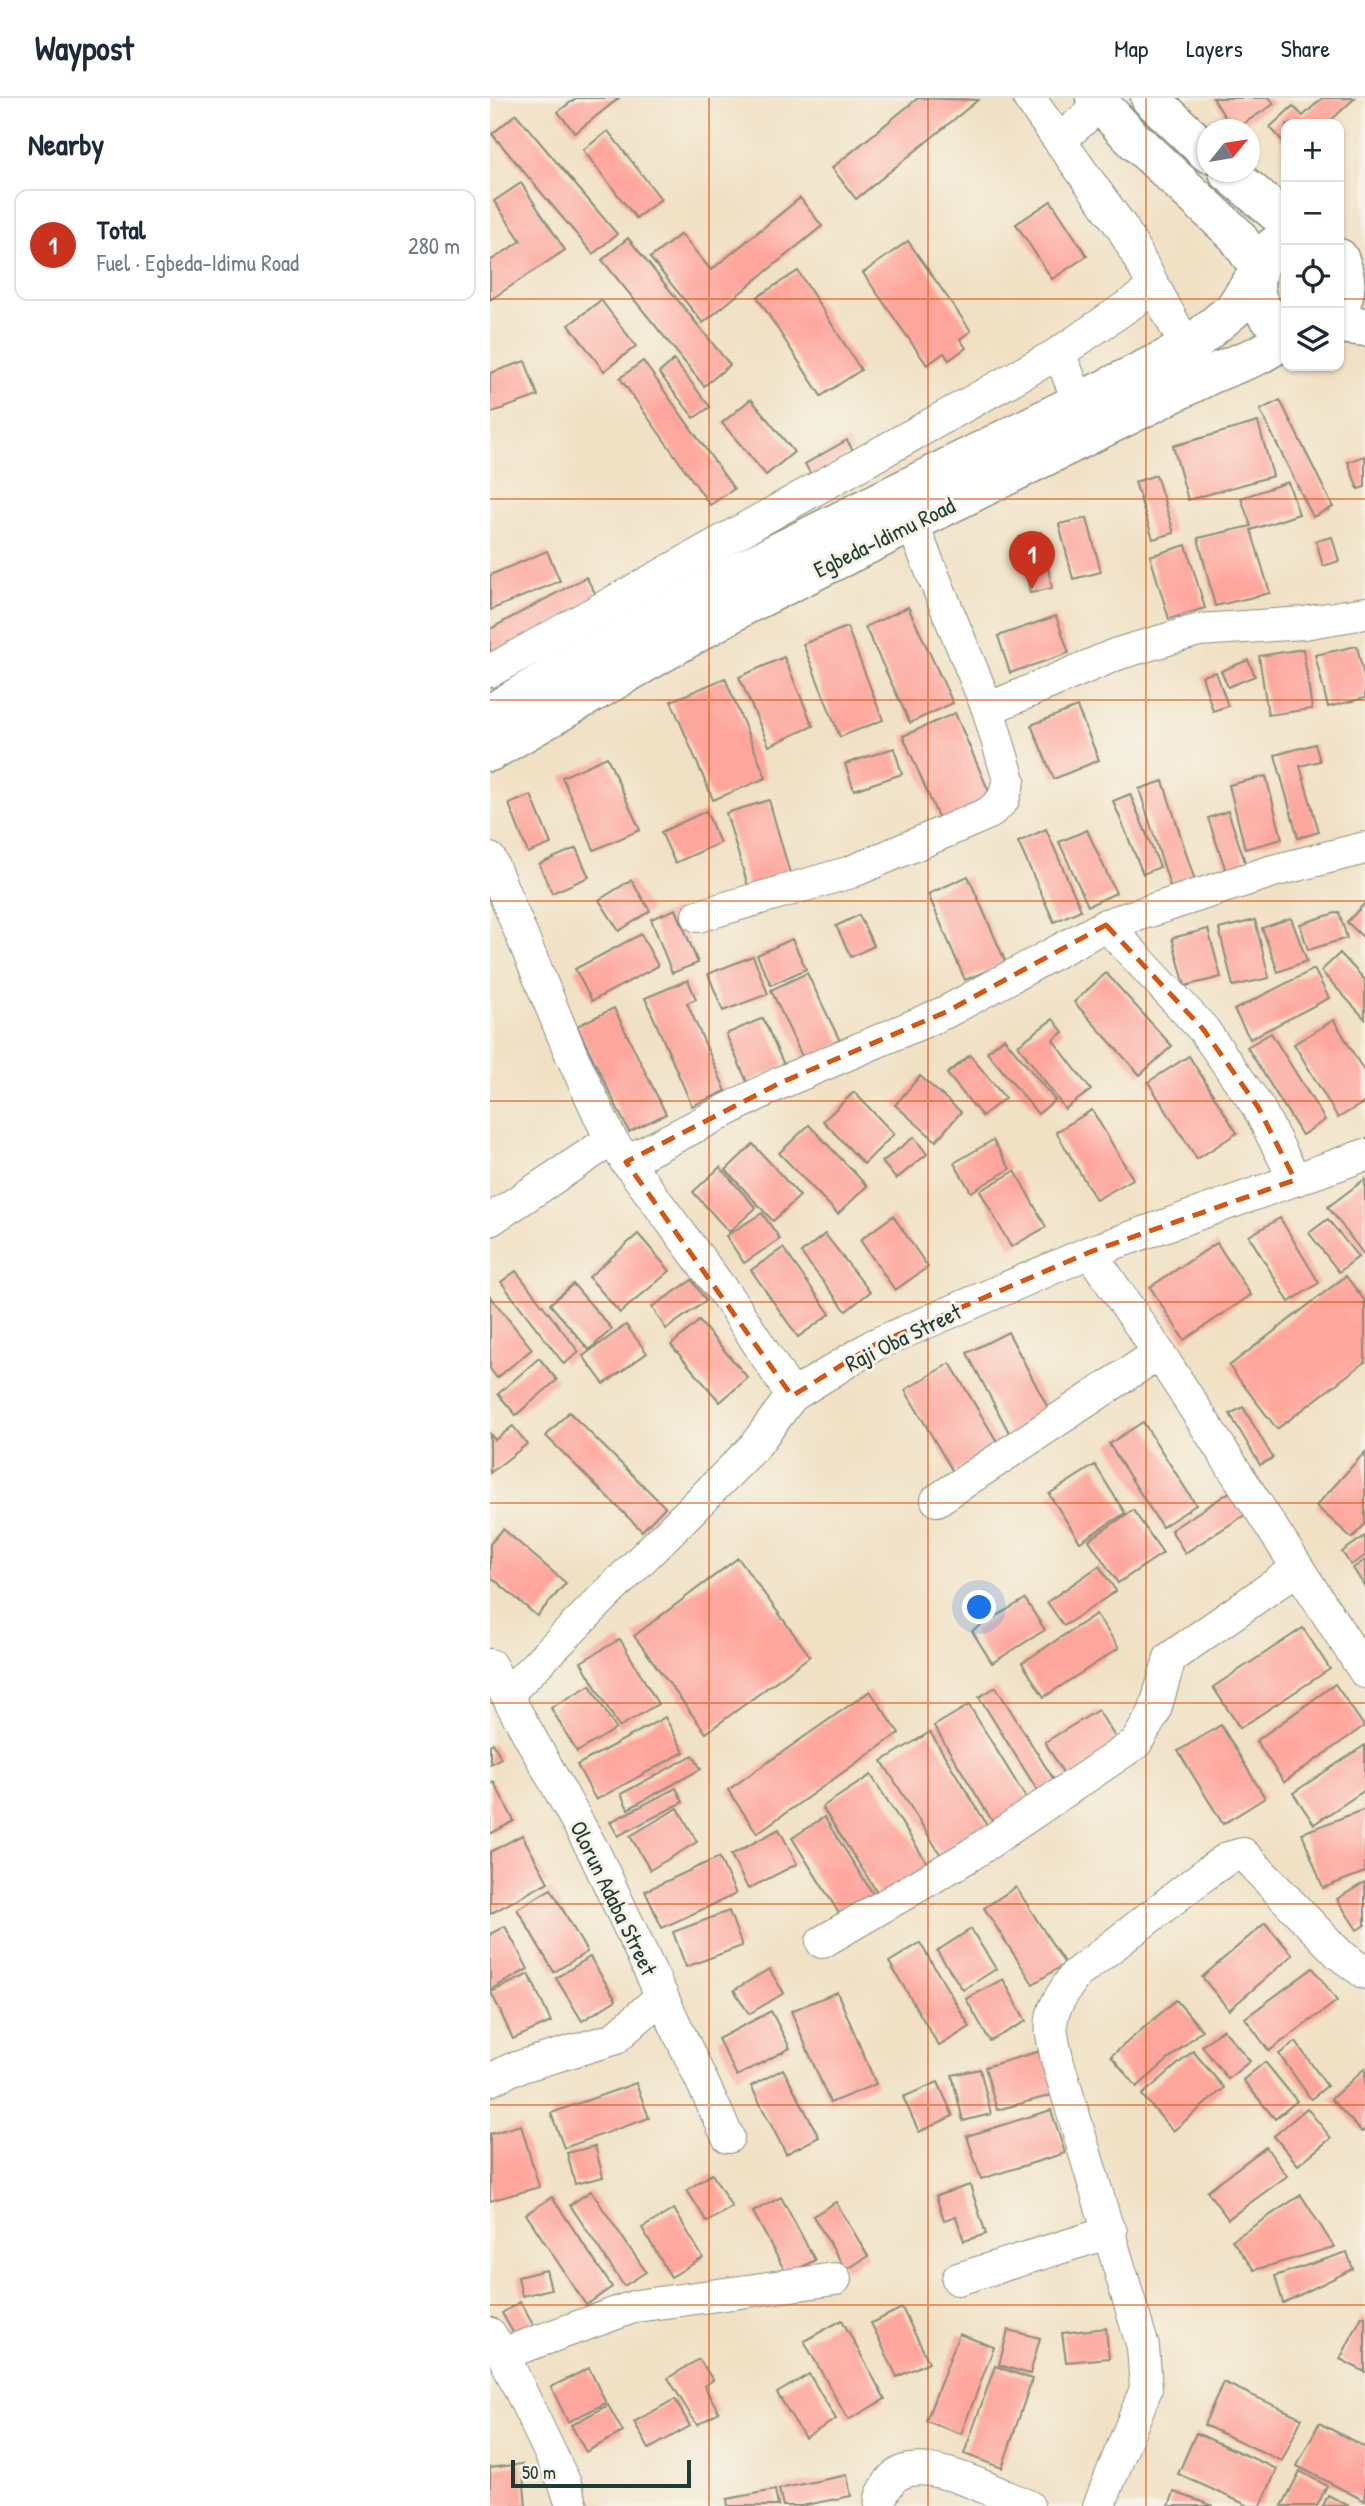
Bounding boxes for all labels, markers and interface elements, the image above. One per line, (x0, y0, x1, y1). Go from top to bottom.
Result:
text: Waypost (35, 26, 134, 70)
text: Map (1114, 32, 1148, 64)
text: Layers (1186, 32, 1243, 64)
text: Share (1281, 32, 1330, 64)
north arrow (1197, 119, 1260, 182)
map controls (1281, 119, 1344, 371)
button: + (1281, 119, 1344, 182)
text: Nearby (28, 124, 104, 164)
button: − (1281, 182, 1344, 245)
text: Total (97, 212, 146, 247)
text: 1 (49, 230, 57, 261)
text: 280 m (408, 230, 460, 261)
button: locate (1281, 245, 1344, 308)
text: Fuel · Egbeda-Idimu Road (97, 247, 299, 278)
button: layers (1281, 308, 1344, 371)
street label: Egbeda-Idimu Road (808, 489, 960, 585)
pin: 1 (1009, 531, 1055, 589)
street label: Raji Oba Street (840, 1295, 967, 1378)
your location (962, 1590, 996, 1624)
street label: Olorun Adaba Street (563, 1816, 665, 1981)
scale bar (511, 2457, 691, 2489)
text: 50 m (522, 2459, 556, 2485)

